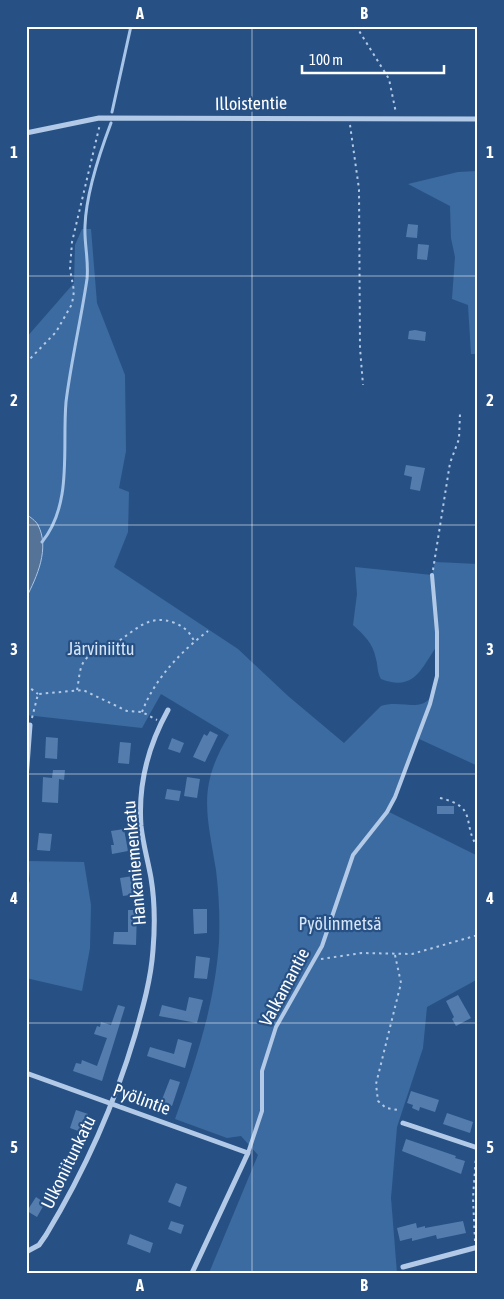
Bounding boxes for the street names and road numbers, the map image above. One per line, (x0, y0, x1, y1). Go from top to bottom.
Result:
street label: Illoistentie (215, 92, 287, 114)
street label: Hankaniemenkatu (118, 800, 150, 926)
street label: Valkamantie (255, 944, 313, 1030)
street label: Pyölintie (110, 1079, 174, 1119)
street label: Ulkoniitunkatu (36, 1112, 100, 1212)

